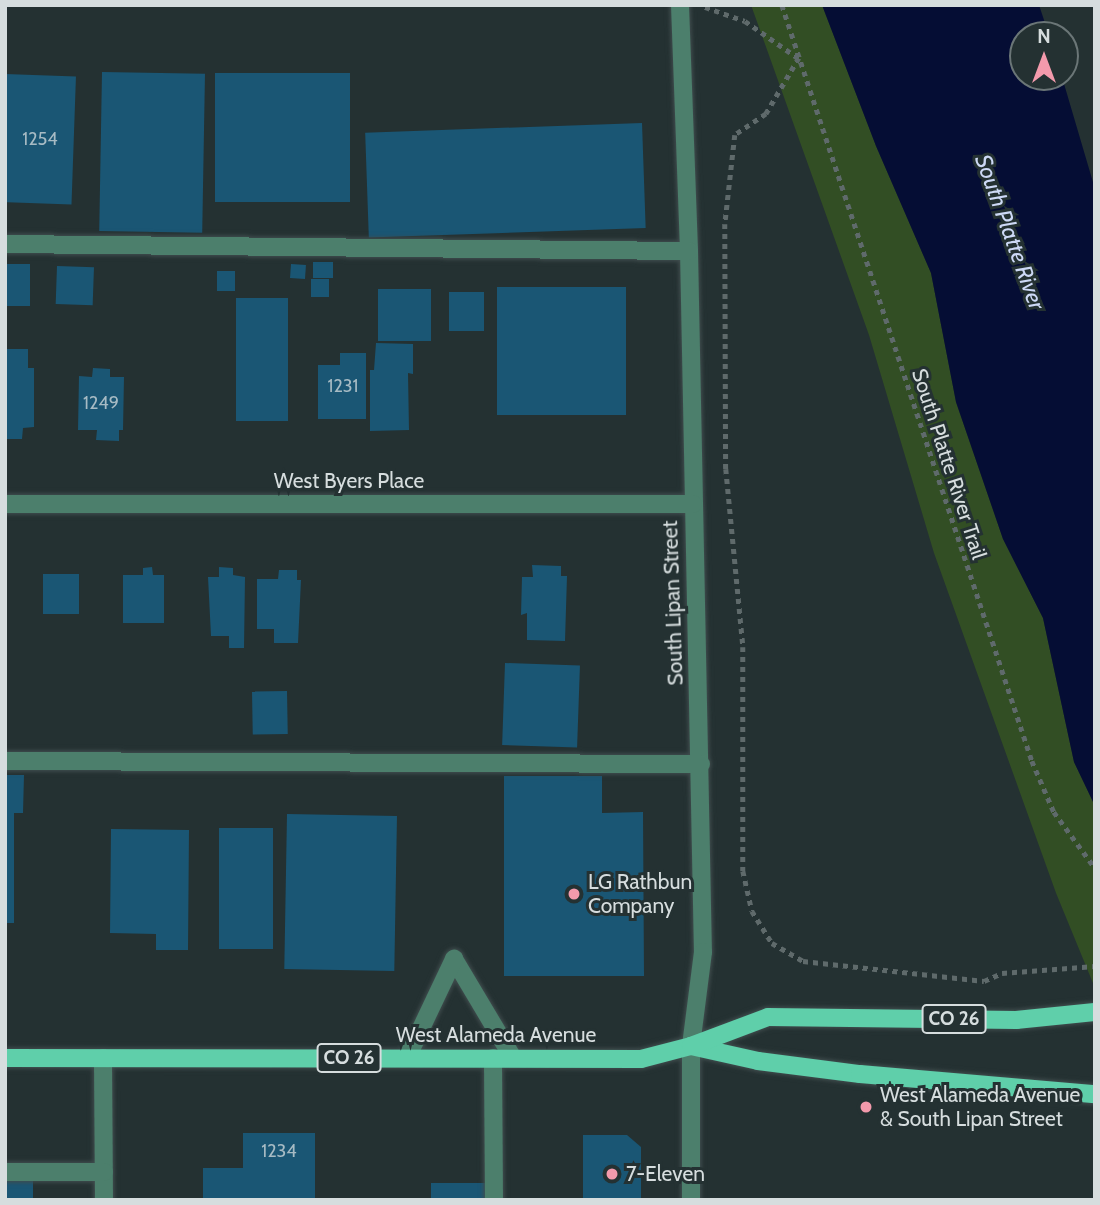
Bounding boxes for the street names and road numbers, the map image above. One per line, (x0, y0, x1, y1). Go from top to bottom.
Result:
street label: South Platte River Trail (906, 366, 992, 562)
street label: West Byers Place (274, 468, 424, 494)
street label: South Lipan Street (658, 520, 688, 686)
road number: CO 26 (921, 1004, 987, 1035)
street label: West Alameda Avenue (396, 1022, 596, 1048)
road number: CO 26 (316, 1042, 382, 1074)

